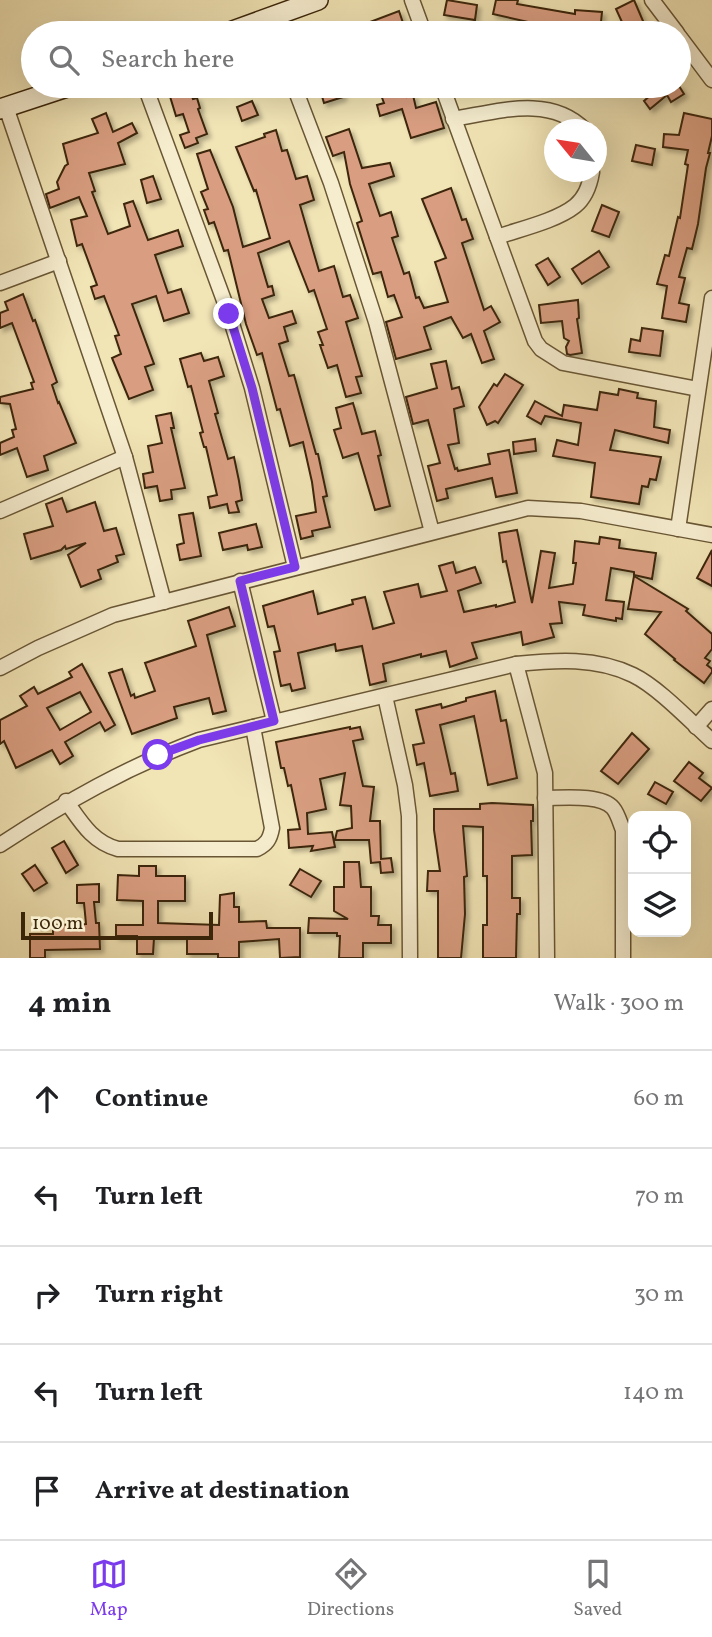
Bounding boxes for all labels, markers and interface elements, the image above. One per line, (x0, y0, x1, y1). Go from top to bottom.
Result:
search box (21, 21, 691, 98)
icon: search (45, 41, 83, 79)
text: Search here (101, 42, 234, 78)
north arrow (544, 119, 607, 182)
route end (213, 298, 244, 329)
route start (142, 739, 173, 770)
map controls (628, 811, 691, 937)
button: locate (628, 811, 691, 874)
button: layers (628, 874, 691, 937)
scale bar (21, 909, 214, 941)
text: 100 m (32, 911, 83, 937)
text: 4 min (28, 983, 112, 1025)
text: Walk · 300 m (554, 988, 684, 1020)
icon: ahead (28, 1080, 66, 1118)
text: Continue (95, 1081, 208, 1117)
text: 60 m (634, 1083, 684, 1115)
icon: left (28, 1178, 66, 1216)
text: Turn left (95, 1179, 203, 1215)
text: 70 m (635, 1181, 684, 1213)
icon: right (28, 1276, 66, 1314)
text: Turn right (95, 1277, 223, 1313)
text: 30 m (634, 1279, 684, 1311)
icon: left (28, 1374, 66, 1412)
text: Turn left (95, 1375, 203, 1411)
text: 140 m (623, 1377, 684, 1409)
icon: arrive (28, 1472, 66, 1510)
text: Arrive at destination (95, 1473, 350, 1509)
tab: Map (90, 1555, 128, 1623)
tab: Directions (307, 1555, 394, 1623)
tab: Saved (573, 1555, 622, 1623)

